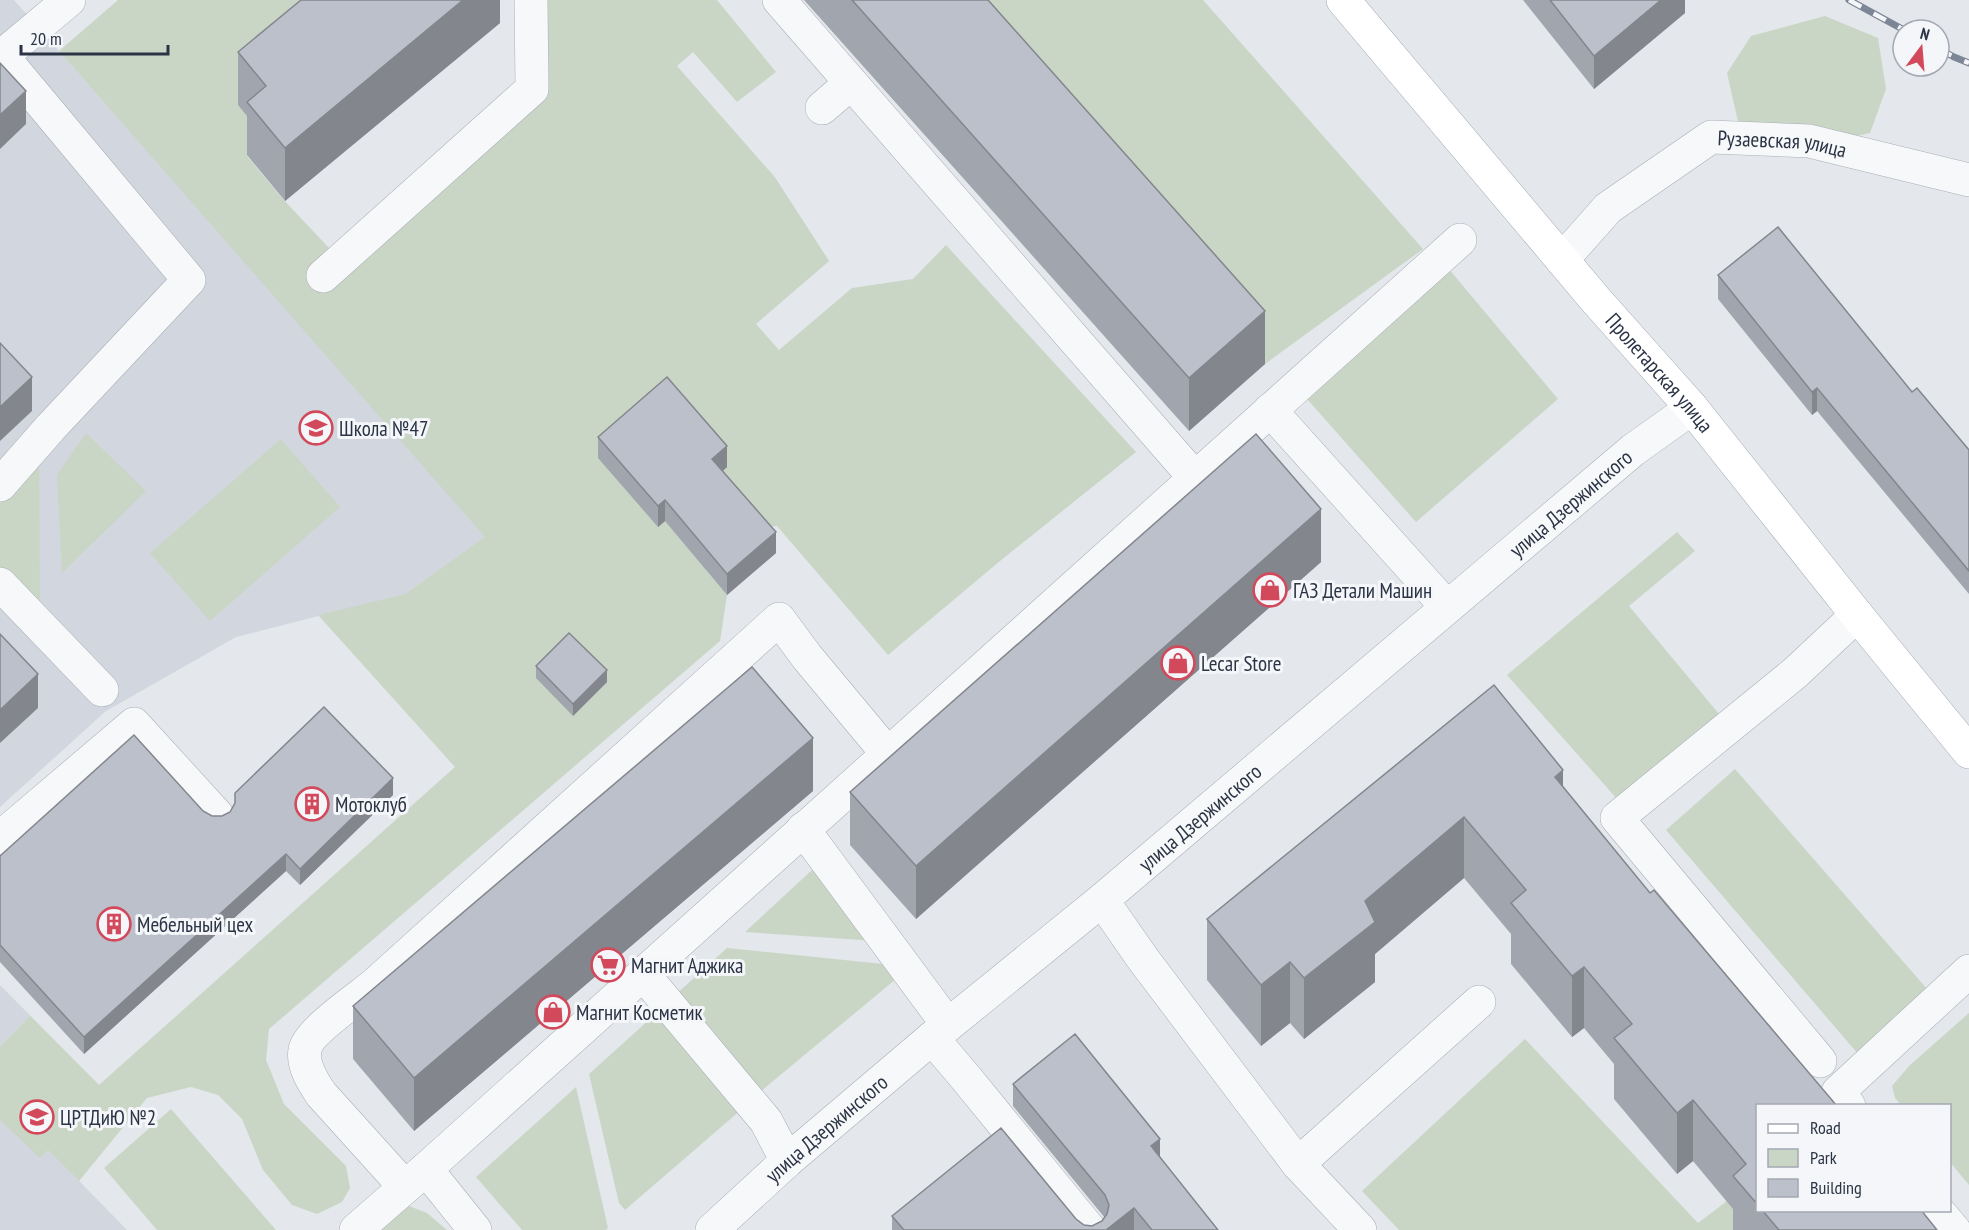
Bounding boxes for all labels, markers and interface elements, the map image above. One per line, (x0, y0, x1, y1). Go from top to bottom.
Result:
scale bar (21, 18, 168, 56)
north arrow (1891, 18, 1951, 78)
text: N (1918, 23, 1932, 44)
text: 20 m (30, 27, 62, 50)
street label: Рузаевская улица (1717, 124, 1849, 163)
street label: Пролетарская улица (1600, 307, 1720, 438)
school or university icon: Школа №47 (298, 410, 334, 446)
place label: Школа №47 (339, 415, 428, 442)
street label: улица Дзержинского (1503, 443, 1637, 563)
shop icon: ГАЗ Детали Машин (1252, 572, 1288, 608)
place label: ГАЗ Детали Машин (1293, 577, 1432, 604)
shop icon: Lecar Store (1160, 645, 1196, 681)
place label: Lecar Store (1201, 650, 1281, 677)
street label: улица Дзержинского (1133, 758, 1267, 877)
building icon: Мотоклуб (294, 786, 330, 822)
place label: Мотоклуб (335, 791, 407, 818)
building icon: Мебельный цех (96, 906, 132, 942)
place label: Мебельный цех (137, 911, 254, 938)
supermarket icon: Магнит Аджика (590, 947, 626, 983)
place label: Магнит Аджика (631, 952, 743, 979)
shop icon: Магнит Косметик (535, 994, 571, 1030)
place label: Магнит Косметик (576, 999, 703, 1026)
street label: улица Дзержинского (759, 1068, 893, 1188)
school or university icon: ЦРТДиЮ №2 (19, 1099, 55, 1135)
place label: ЦРТДиЮ №2 (60, 1104, 156, 1131)
legend (1756, 1104, 1951, 1212)
text: Road (1810, 1116, 1841, 1139)
text: Park (1810, 1146, 1837, 1169)
text: Building (1810, 1176, 1862, 1199)

